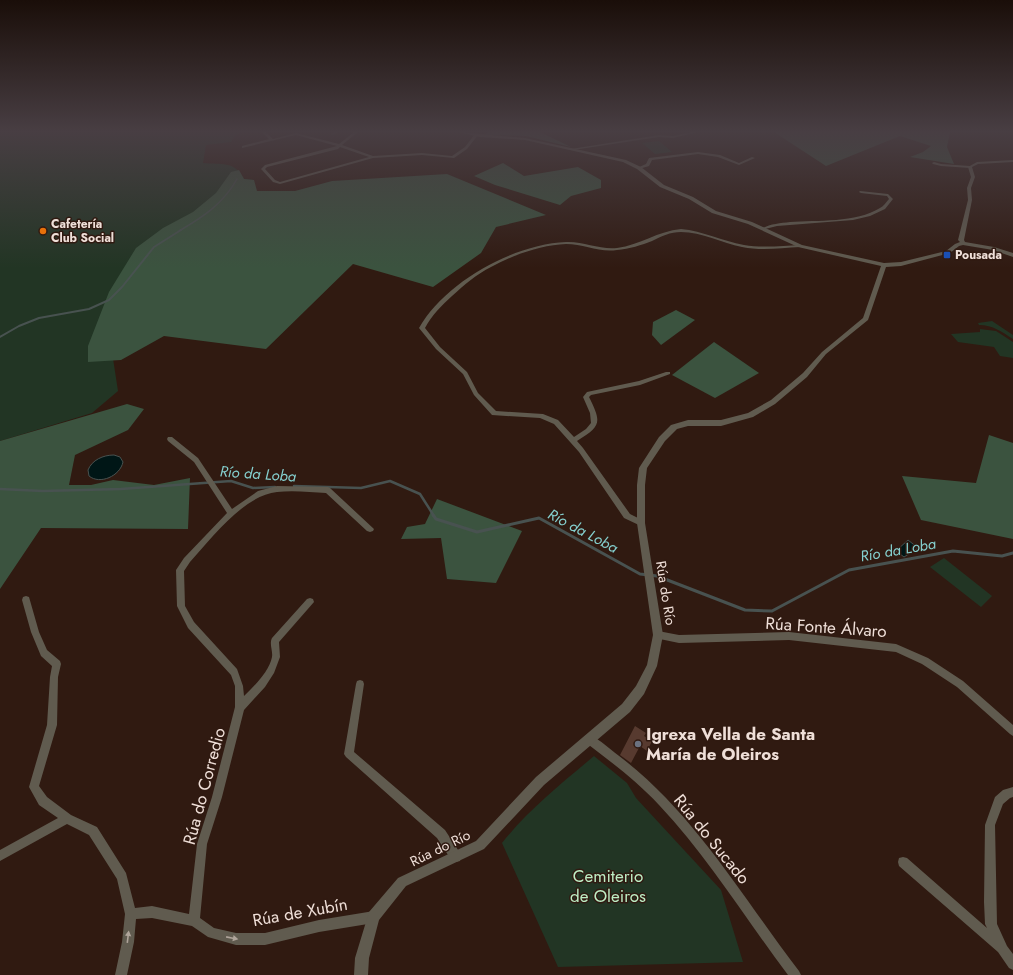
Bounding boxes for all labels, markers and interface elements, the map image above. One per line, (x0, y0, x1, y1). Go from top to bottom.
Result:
place label: Cafetería Club Social (51, 215, 114, 247)
marker: Cafetería Club Social (38, 226, 48, 236)
place label: Pousada (955, 246, 1002, 264)
marker: Pousada (942, 250, 952, 260)
water label: Río da Loba (219, 460, 298, 488)
water label: Río da Loba (544, 503, 623, 559)
water label: Río da Loba (858, 532, 938, 567)
street label: Rúa do Río (651, 559, 681, 627)
street label: Rúa Fonte Álvaro (765, 611, 887, 643)
place label: Igrexa Vella de Santa María de Oleiros (646, 722, 815, 766)
street label: Rúa do Corredio (177, 725, 231, 847)
marker: Igrexa Vella de Santa María de Oleiros (633, 739, 643, 749)
street label: Rúa do Sucado (668, 789, 756, 889)
street label: Rúa do Río (406, 825, 474, 871)
park label: Cemiterio de Oleiros (570, 864, 646, 908)
street label: Rúa de Xubín (251, 892, 349, 932)
one-way arrow (125, 931, 131, 943)
one-way arrow (226, 935, 239, 941)

